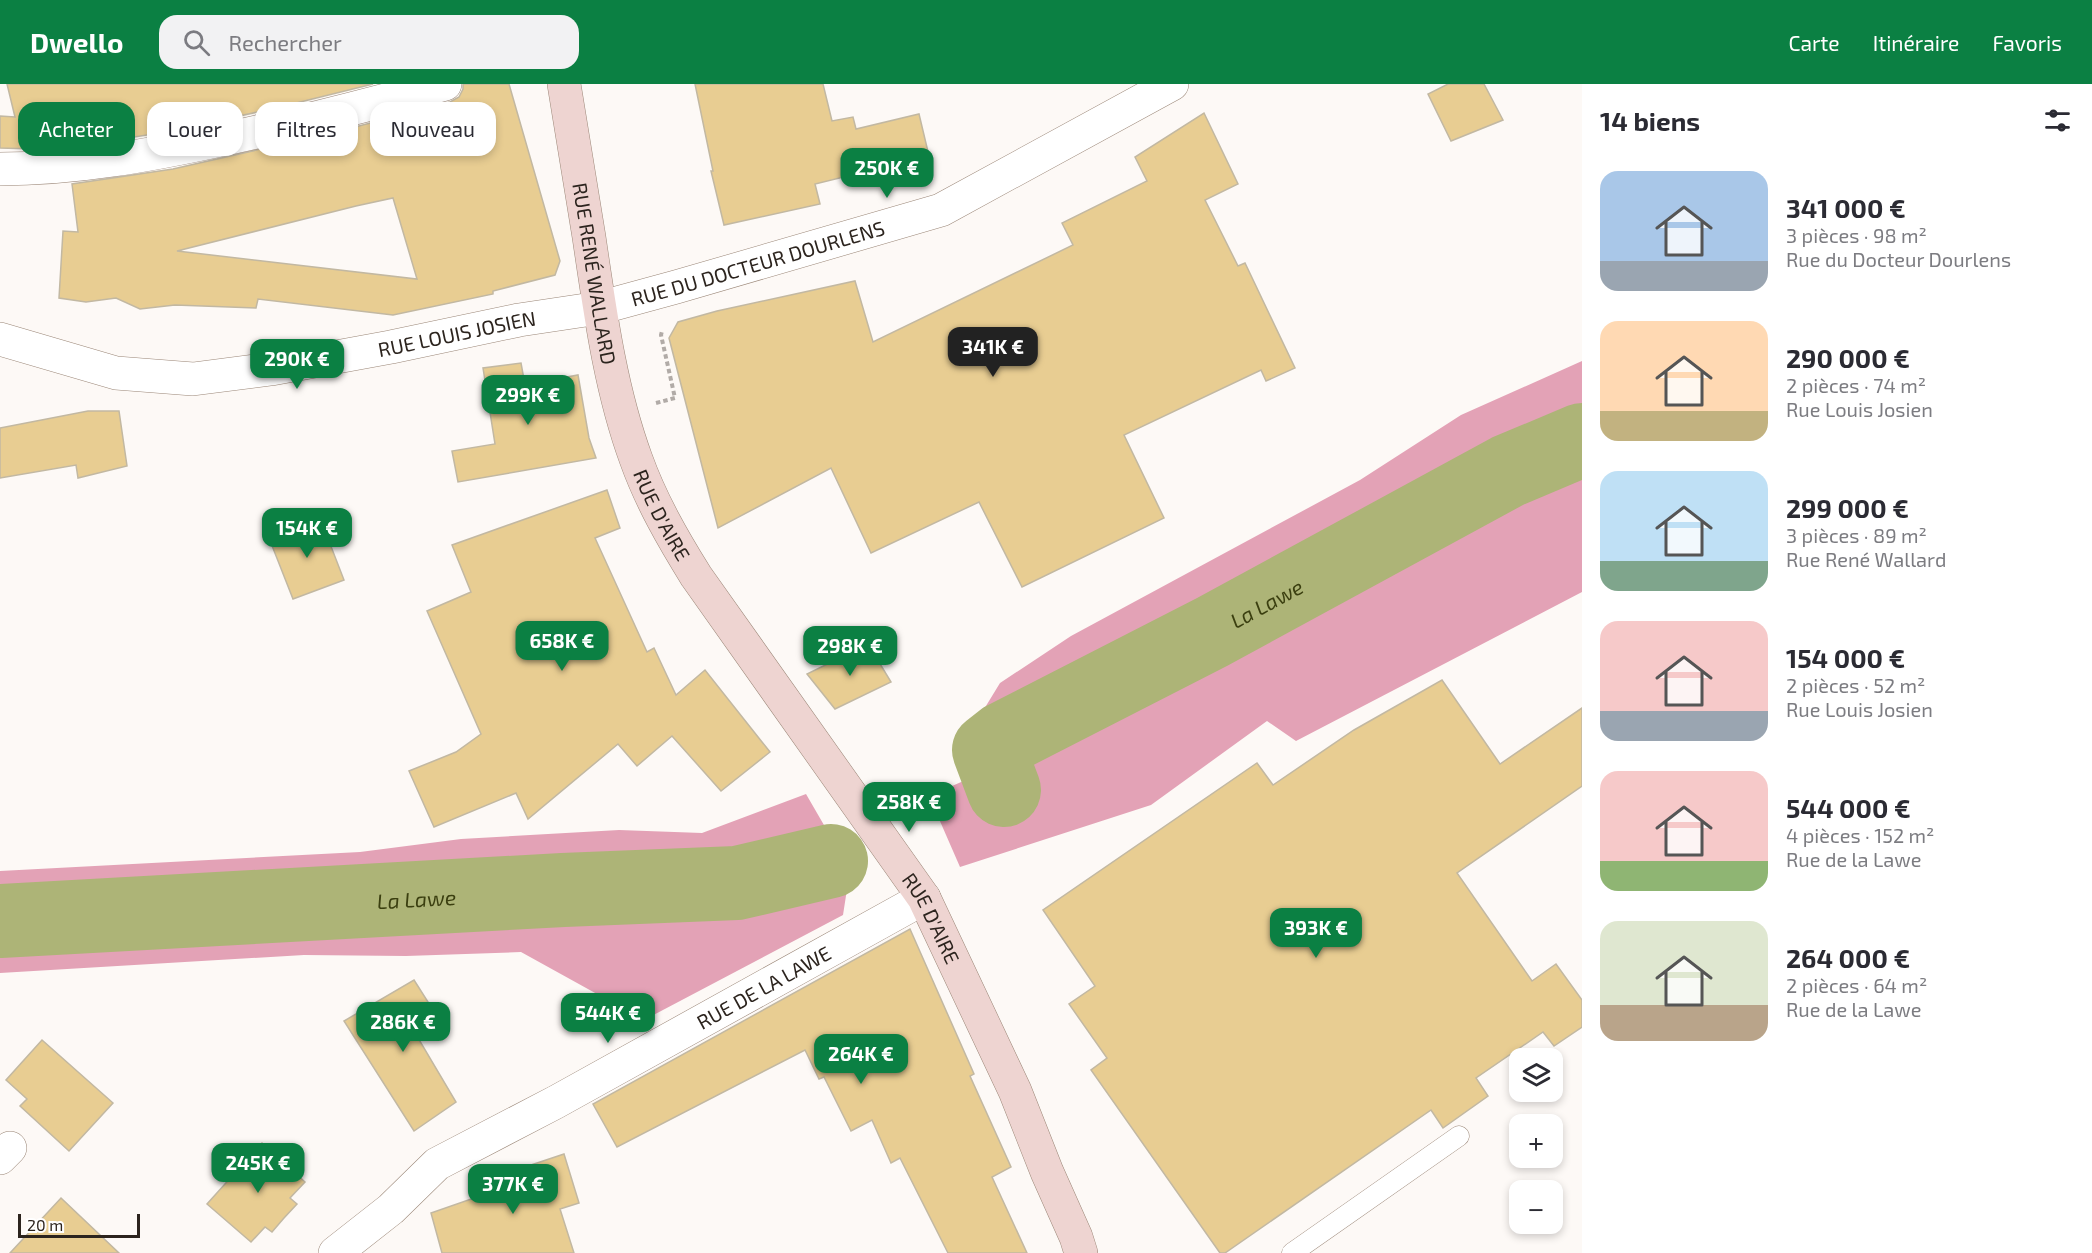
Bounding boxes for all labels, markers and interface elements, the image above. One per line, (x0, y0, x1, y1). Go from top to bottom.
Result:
search box (159, 15, 579, 69)
text: Dwello (30, 25, 123, 59)
icon: search (180, 26, 213, 59)
text: Rechercher (228, 29, 342, 55)
text: Carte (1788, 30, 1840, 55)
text: Itinéraire (1873, 30, 1959, 55)
text: Favoris (1992, 30, 2062, 55)
chip: Acheter (18, 102, 135, 156)
chip: Louer (147, 102, 243, 156)
chip: Filtres (255, 102, 358, 156)
chip: Nouveau (370, 102, 496, 156)
icon: filters (2041, 104, 2074, 137)
text: 14 biens (1600, 105, 1700, 136)
pin: 250K € (838, 148, 936, 199)
text: 250K € (855, 155, 919, 179)
street label: RUE RENÉ WALLARD (568, 181, 622, 367)
text: 341 000 € (1786, 192, 1906, 223)
icon: home (1648, 195, 1720, 267)
street label: RUE DU DOCTEUR DOURLENS (628, 215, 887, 311)
text: 3 pièces · 98 m² (1786, 223, 1927, 247)
text: Rue du Docteur Dourlens (1786, 247, 2011, 271)
street label: RUE LOUIS JOSIEN (376, 306, 537, 361)
pin: 341K € (944, 327, 1042, 378)
text: 341K € (962, 334, 1024, 358)
pin: 290K € (248, 339, 346, 390)
text: 290 000 € (1786, 342, 1910, 373)
icon: home (1648, 345, 1720, 417)
text: 290K € (264, 346, 330, 370)
text: 2 pièces · 74 m² (1786, 373, 1926, 397)
pin: 299K € (479, 375, 577, 426)
text: 299K € (496, 382, 560, 406)
text: Rue Louis Josien (1786, 397, 1933, 421)
street label: RUE D'AIRE (629, 466, 696, 565)
text: 299 000 € (1786, 492, 1909, 523)
icon: home (1648, 495, 1720, 567)
pin: 154K € (258, 508, 356, 559)
text: 154K € (276, 515, 338, 539)
text: 3 pièces · 89 m² (1786, 523, 1927, 547)
text: Rue René Wallard (1786, 547, 1946, 571)
water label: La Lawe (1225, 573, 1307, 632)
pin: 658K € (513, 621, 611, 672)
pin: 298K € (801, 626, 899, 677)
text: 658K € (530, 628, 594, 652)
text: 298K € (817, 633, 883, 657)
text: 154 000 € (1786, 642, 1905, 673)
icon: home (1648, 645, 1720, 717)
text: 2 pièces · 52 m² (1786, 673, 1925, 697)
text: Rue Louis Josien (1786, 697, 1933, 721)
pin: 258K € (860, 782, 958, 833)
text: 258K € (877, 789, 941, 813)
text: 544 000 € (1786, 792, 1911, 823)
icon: home (1648, 795, 1720, 867)
text: 4 pièces · 152 m² (1786, 823, 1934, 847)
text: Rue de la Lawe (1786, 847, 1921, 871)
street label: RUE D'AIRE (898, 868, 965, 967)
water label: La Lawe (376, 883, 457, 913)
pin: 393K € (1267, 908, 1365, 959)
text: 393K € (1284, 915, 1348, 939)
street label: RUE DE LA LAWE (692, 940, 835, 1034)
text: 264 000 € (1786, 942, 1910, 973)
icon: home (1648, 945, 1720, 1017)
text: 2 pièces · 64 m² (1786, 973, 1927, 997)
pin: 544K € (559, 993, 657, 1044)
text: Rue de la Lawe (1786, 997, 1921, 1021)
text: 544K € (575, 1000, 641, 1024)
pin: 286K € (354, 1002, 452, 1053)
text: 286K € (370, 1009, 436, 1033)
pin: 264K € (812, 1034, 910, 1085)
text: 264K € (828, 1041, 894, 1065)
map controls (1509, 1048, 1563, 1234)
button: layers (1509, 1048, 1563, 1102)
button: + (1509, 1114, 1563, 1168)
pin: 245K € (209, 1143, 307, 1194)
text: 245K € (225, 1150, 291, 1174)
pin: 377K € (464, 1164, 562, 1215)
text: 377K € (482, 1171, 544, 1195)
button: − (1509, 1180, 1563, 1234)
scale bar (18, 1211, 140, 1238)
text: 20 m (27, 1215, 63, 1234)

